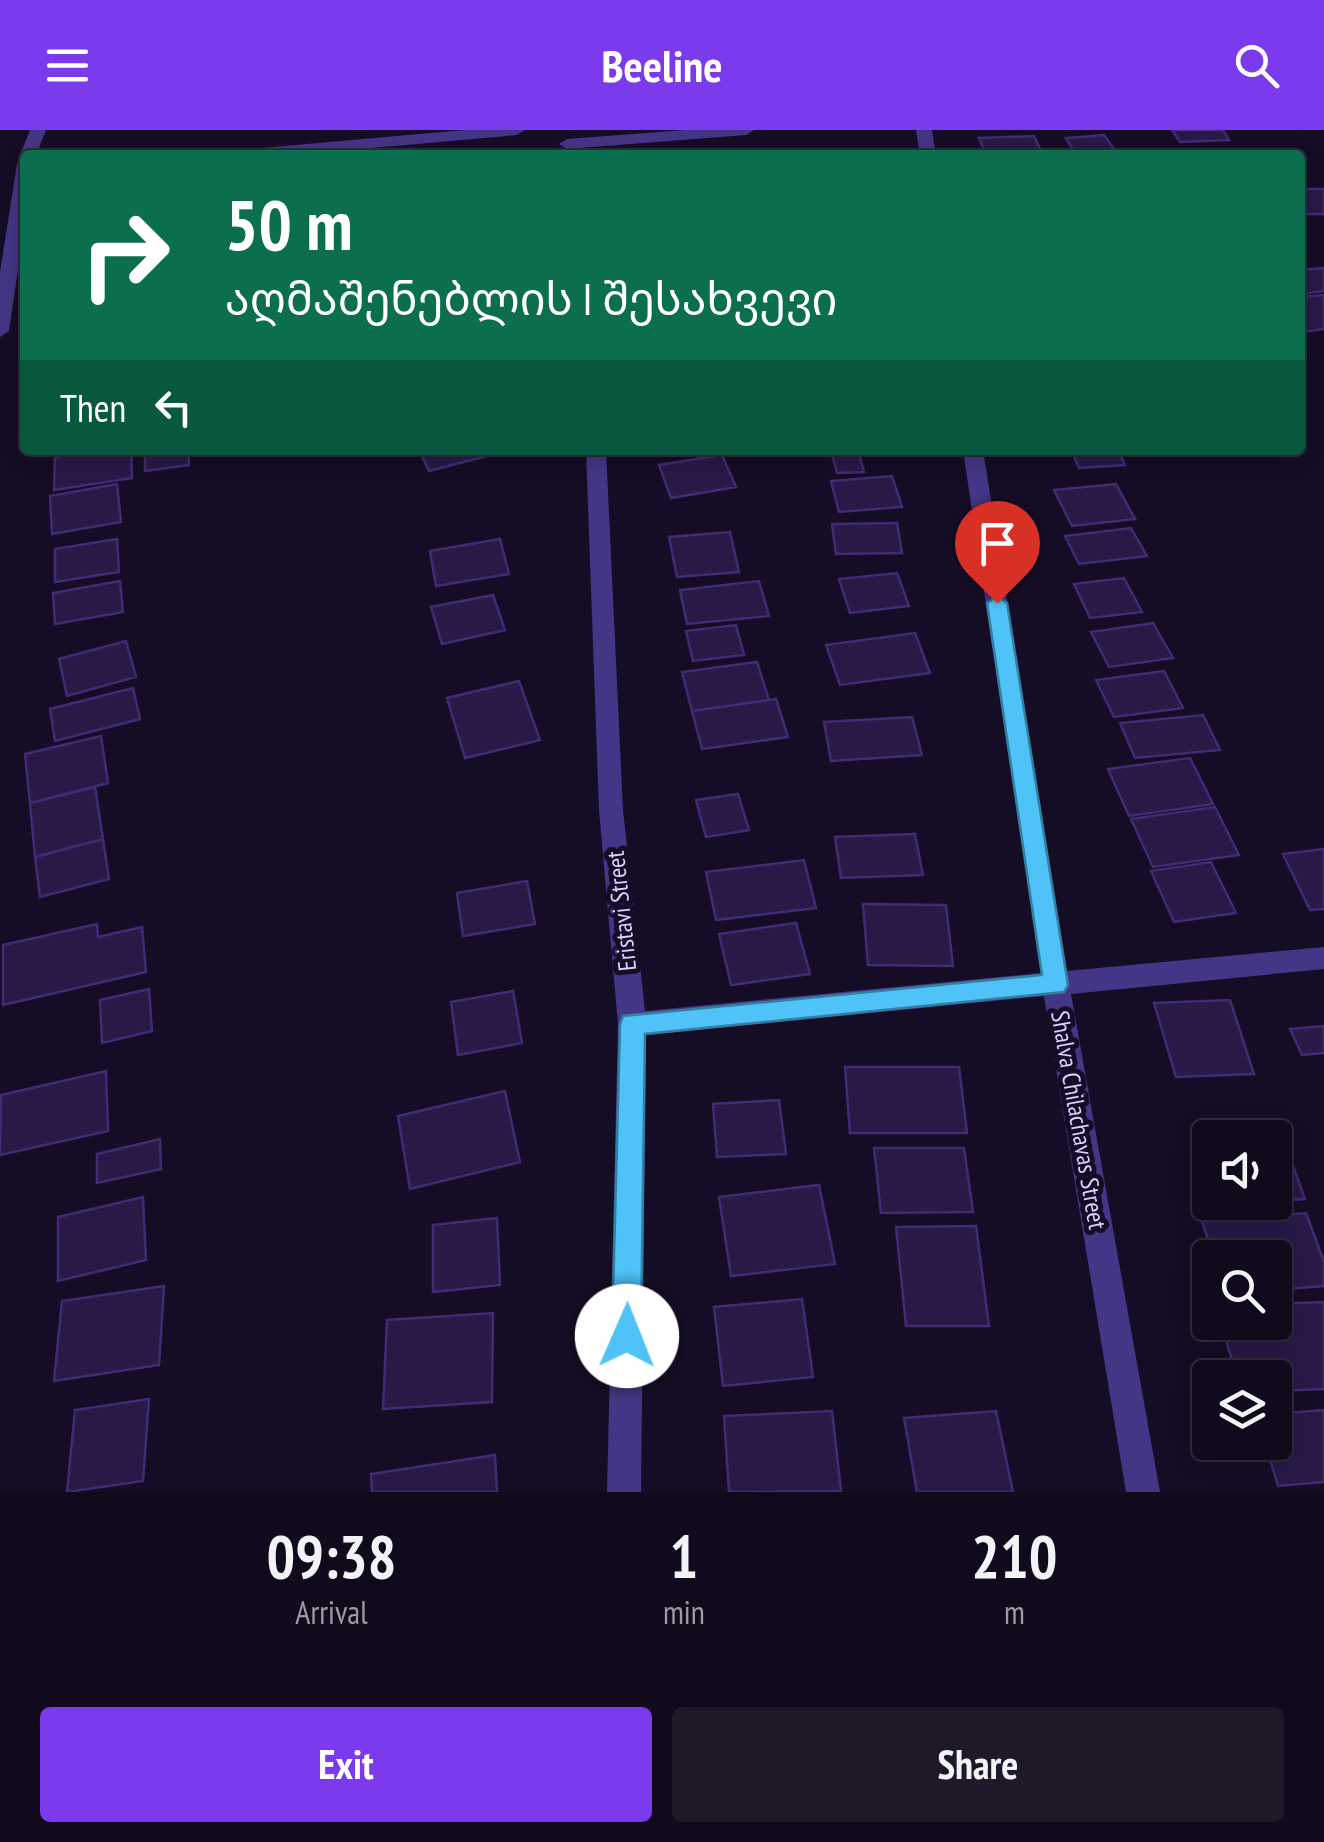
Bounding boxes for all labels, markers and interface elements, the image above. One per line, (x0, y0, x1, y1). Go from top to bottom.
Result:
text: Beeline (601, 36, 723, 94)
icon: menu (40, 38, 95, 93)
icon: search (1229, 38, 1284, 93)
text: 50 m (225, 179, 353, 269)
icon: right (60, 190, 190, 320)
text: აღმაშენებლის I შესახვევი (225, 269, 837, 327)
icon: left (146, 380, 201, 435)
text: Then (60, 383, 126, 432)
pin (955, 501, 1040, 604)
icon: arrive (970, 516, 1025, 571)
street label: Eristavi Street (599, 849, 643, 973)
street label: Shalva Chilachavas Street (1044, 1008, 1114, 1232)
map controls (1192, 1120, 1292, 1460)
button: sound (1192, 1120, 1292, 1220)
button: search (1192, 1240, 1292, 1340)
position arrow (575, 1284, 679, 1388)
button: layers (1192, 1360, 1292, 1460)
text: 09:38 (267, 1517, 396, 1595)
text: 1 (670, 1517, 698, 1595)
text: 210 (971, 1517, 1057, 1595)
text: Arrival (295, 1591, 368, 1633)
text: min (663, 1591, 705, 1633)
text: m (1004, 1591, 1025, 1633)
button: Exit (40, 1707, 652, 1822)
button: Share (672, 1707, 1284, 1822)

